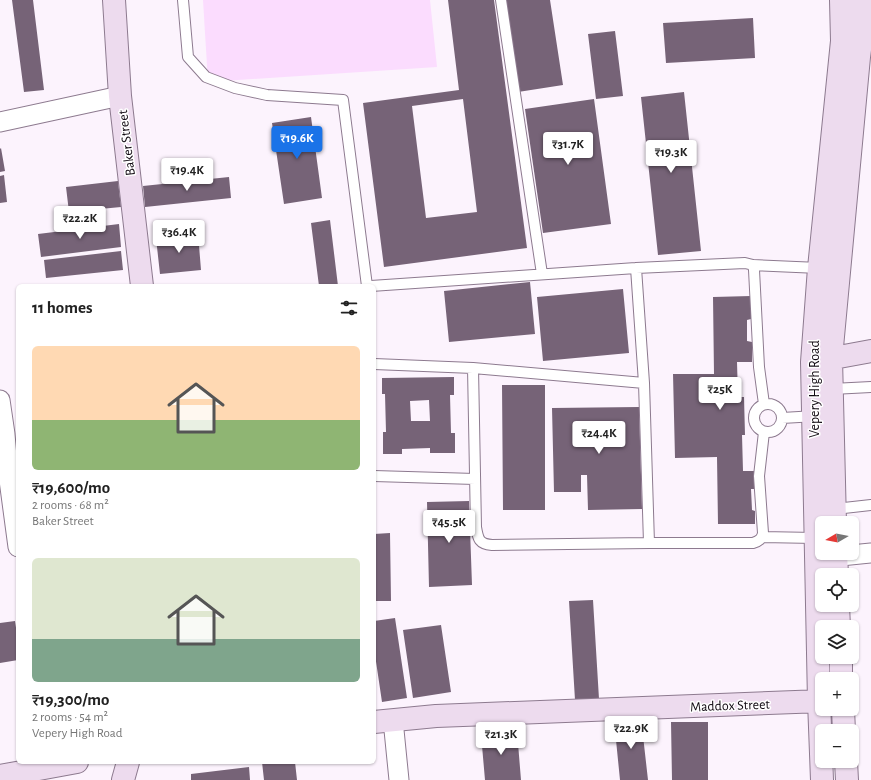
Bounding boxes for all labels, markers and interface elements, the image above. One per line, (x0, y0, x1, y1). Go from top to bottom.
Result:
street label: Baker Street (116, 109, 138, 177)
pin: ₹19.6K (264, 126, 330, 160)
text: ₹19.6K (280, 132, 314, 145)
pin: ₹31.7K (535, 132, 601, 166)
text: ₹31.7K (552, 138, 584, 151)
pin: ₹19.3K (638, 140, 704, 174)
text: ₹19.3K (655, 146, 687, 159)
pin: ₹19.4K (154, 158, 220, 192)
text: ₹19.4K (170, 164, 204, 177)
pin: ₹22.2K (47, 206, 113, 240)
text: ₹22.2K (63, 212, 97, 225)
pin: ₹36.4K (146, 220, 212, 254)
text: ₹36.4K (162, 226, 196, 239)
icon: filters (338, 297, 360, 319)
text: 11 homes (32, 299, 92, 316)
street label: Vepery High Road (808, 340, 822, 438)
icon: home (160, 372, 232, 444)
pin: ₹25K (696, 377, 744, 411)
text: ₹25K (708, 383, 732, 396)
pin: ₹24.4K (566, 421, 632, 455)
text: ₹24.4K (581, 427, 617, 440)
text: ₹19,600/mo (32, 479, 110, 496)
text: 2 rooms · 68 m² (32, 499, 109, 512)
pin: ₹45.5K (416, 510, 482, 544)
text: Baker Street (32, 515, 94, 528)
text: ₹45.5K (432, 516, 466, 529)
north arrow (815, 516, 859, 560)
map controls (815, 516, 859, 768)
button: locate (815, 568, 859, 612)
icon: home (160, 584, 232, 656)
button: layers (815, 620, 859, 664)
button: + (815, 672, 859, 716)
text: ₹19,300/mo (32, 691, 109, 708)
street label: Maddox Street (690, 698, 771, 714)
text: 2 rooms · 54 m² (32, 711, 108, 724)
pin: ₹22.9K (598, 716, 664, 750)
pin: ₹21.3K (468, 722, 534, 756)
text: ₹22.9K (614, 722, 648, 735)
button: − (815, 724, 859, 768)
text: Vepery High Road (32, 727, 123, 740)
text: ₹21.3K (485, 728, 517, 741)

